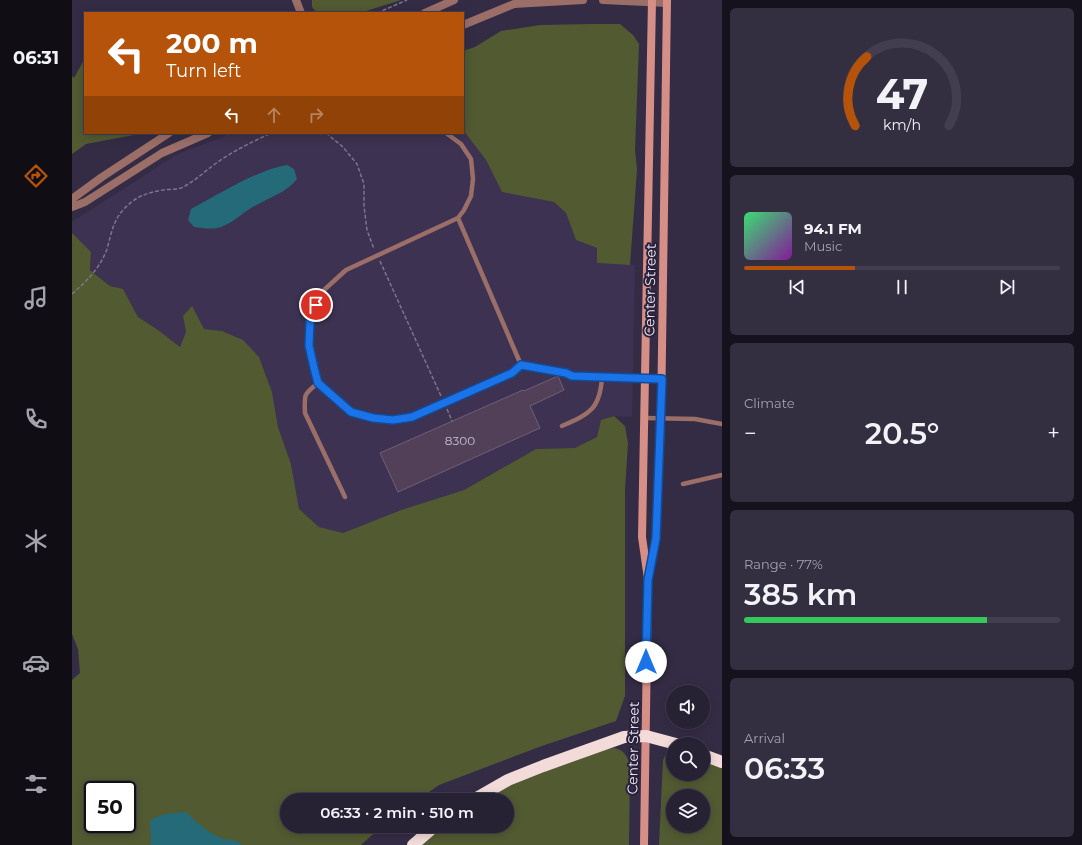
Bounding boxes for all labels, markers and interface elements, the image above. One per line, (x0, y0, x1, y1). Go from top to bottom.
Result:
text: 200 m (166, 26, 258, 60)
icon: left (100, 28, 152, 80)
text: 06:31 (13, 47, 59, 69)
text: Turn left (166, 60, 241, 82)
text: 47 (876, 69, 928, 119)
icon: left (221, 104, 243, 126)
icon: ahead (263, 104, 285, 126)
icon: right (305, 104, 327, 126)
text: km/h (883, 115, 921, 133)
icon: directions (22, 162, 50, 190)
text: 94.1 FM (804, 219, 862, 238)
text: Music (804, 238, 842, 254)
street label: Center Street (640, 243, 660, 337)
icon: previous (786, 276, 808, 298)
icon: pause (891, 276, 913, 298)
icon: next (996, 276, 1018, 298)
icon: music (22, 284, 50, 312)
pin (299, 288, 333, 322)
icon: arrive (305, 294, 327, 316)
text: Climate (744, 395, 795, 411)
icon: phone (22, 405, 50, 433)
text: 20.5° (865, 415, 939, 452)
text: − (744, 420, 757, 447)
text: + (1047, 420, 1060, 447)
house number: 8300 (445, 433, 475, 448)
icon: climate (22, 527, 50, 555)
text: Range · 77% (744, 556, 823, 572)
text: 385 km (744, 576, 857, 613)
position arrow (625, 641, 667, 683)
icon: car (22, 649, 50, 677)
map controls (666, 685, 710, 833)
button: sound (666, 685, 710, 729)
street label: Center Street (623, 701, 643, 795)
text: Arrival (744, 730, 785, 746)
button: search (666, 737, 710, 781)
text: 06:33 (744, 750, 825, 787)
icon: filters (22, 770, 50, 798)
speed limit sign: 50 (84, 781, 136, 833)
button: layers (666, 789, 710, 833)
text: 06:33 · 2 min · 510 m (320, 803, 474, 822)

